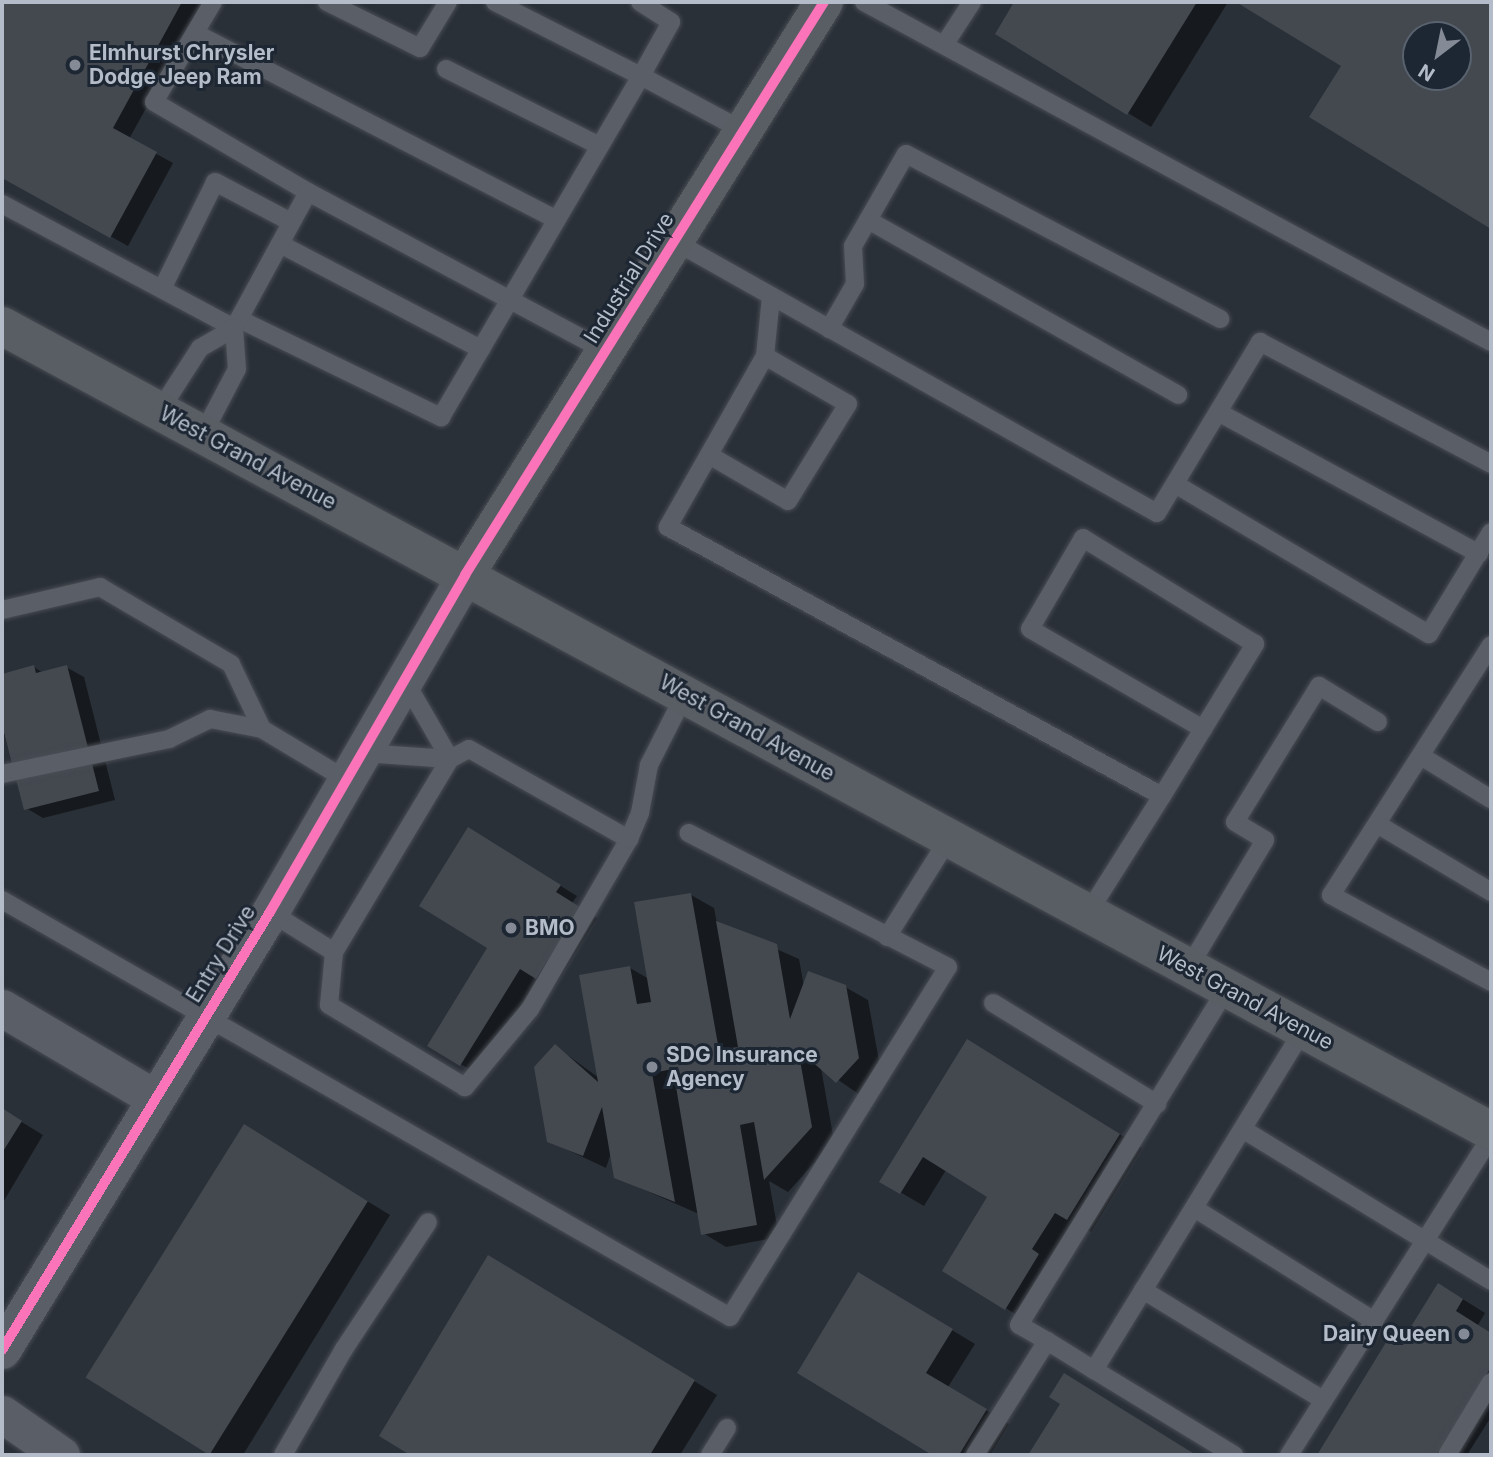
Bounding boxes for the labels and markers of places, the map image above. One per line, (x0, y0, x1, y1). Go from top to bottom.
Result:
place label: Elmhurst Chrysler Dodge Jeep Ram (89, 40, 274, 90)
marker: Elmhurst Chrysler Dodge Jeep Ram (67, 57, 83, 73)
place label: BMO (525, 915, 575, 941)
marker: BMO (503, 920, 519, 936)
place label: SDG Insurance Agency (666, 1042, 818, 1092)
marker: SDG Insurance Agency (644, 1059, 660, 1075)
place label: Dairy Queen (1323, 1321, 1450, 1347)
marker: Dairy Queen (1456, 1326, 1472, 1342)

